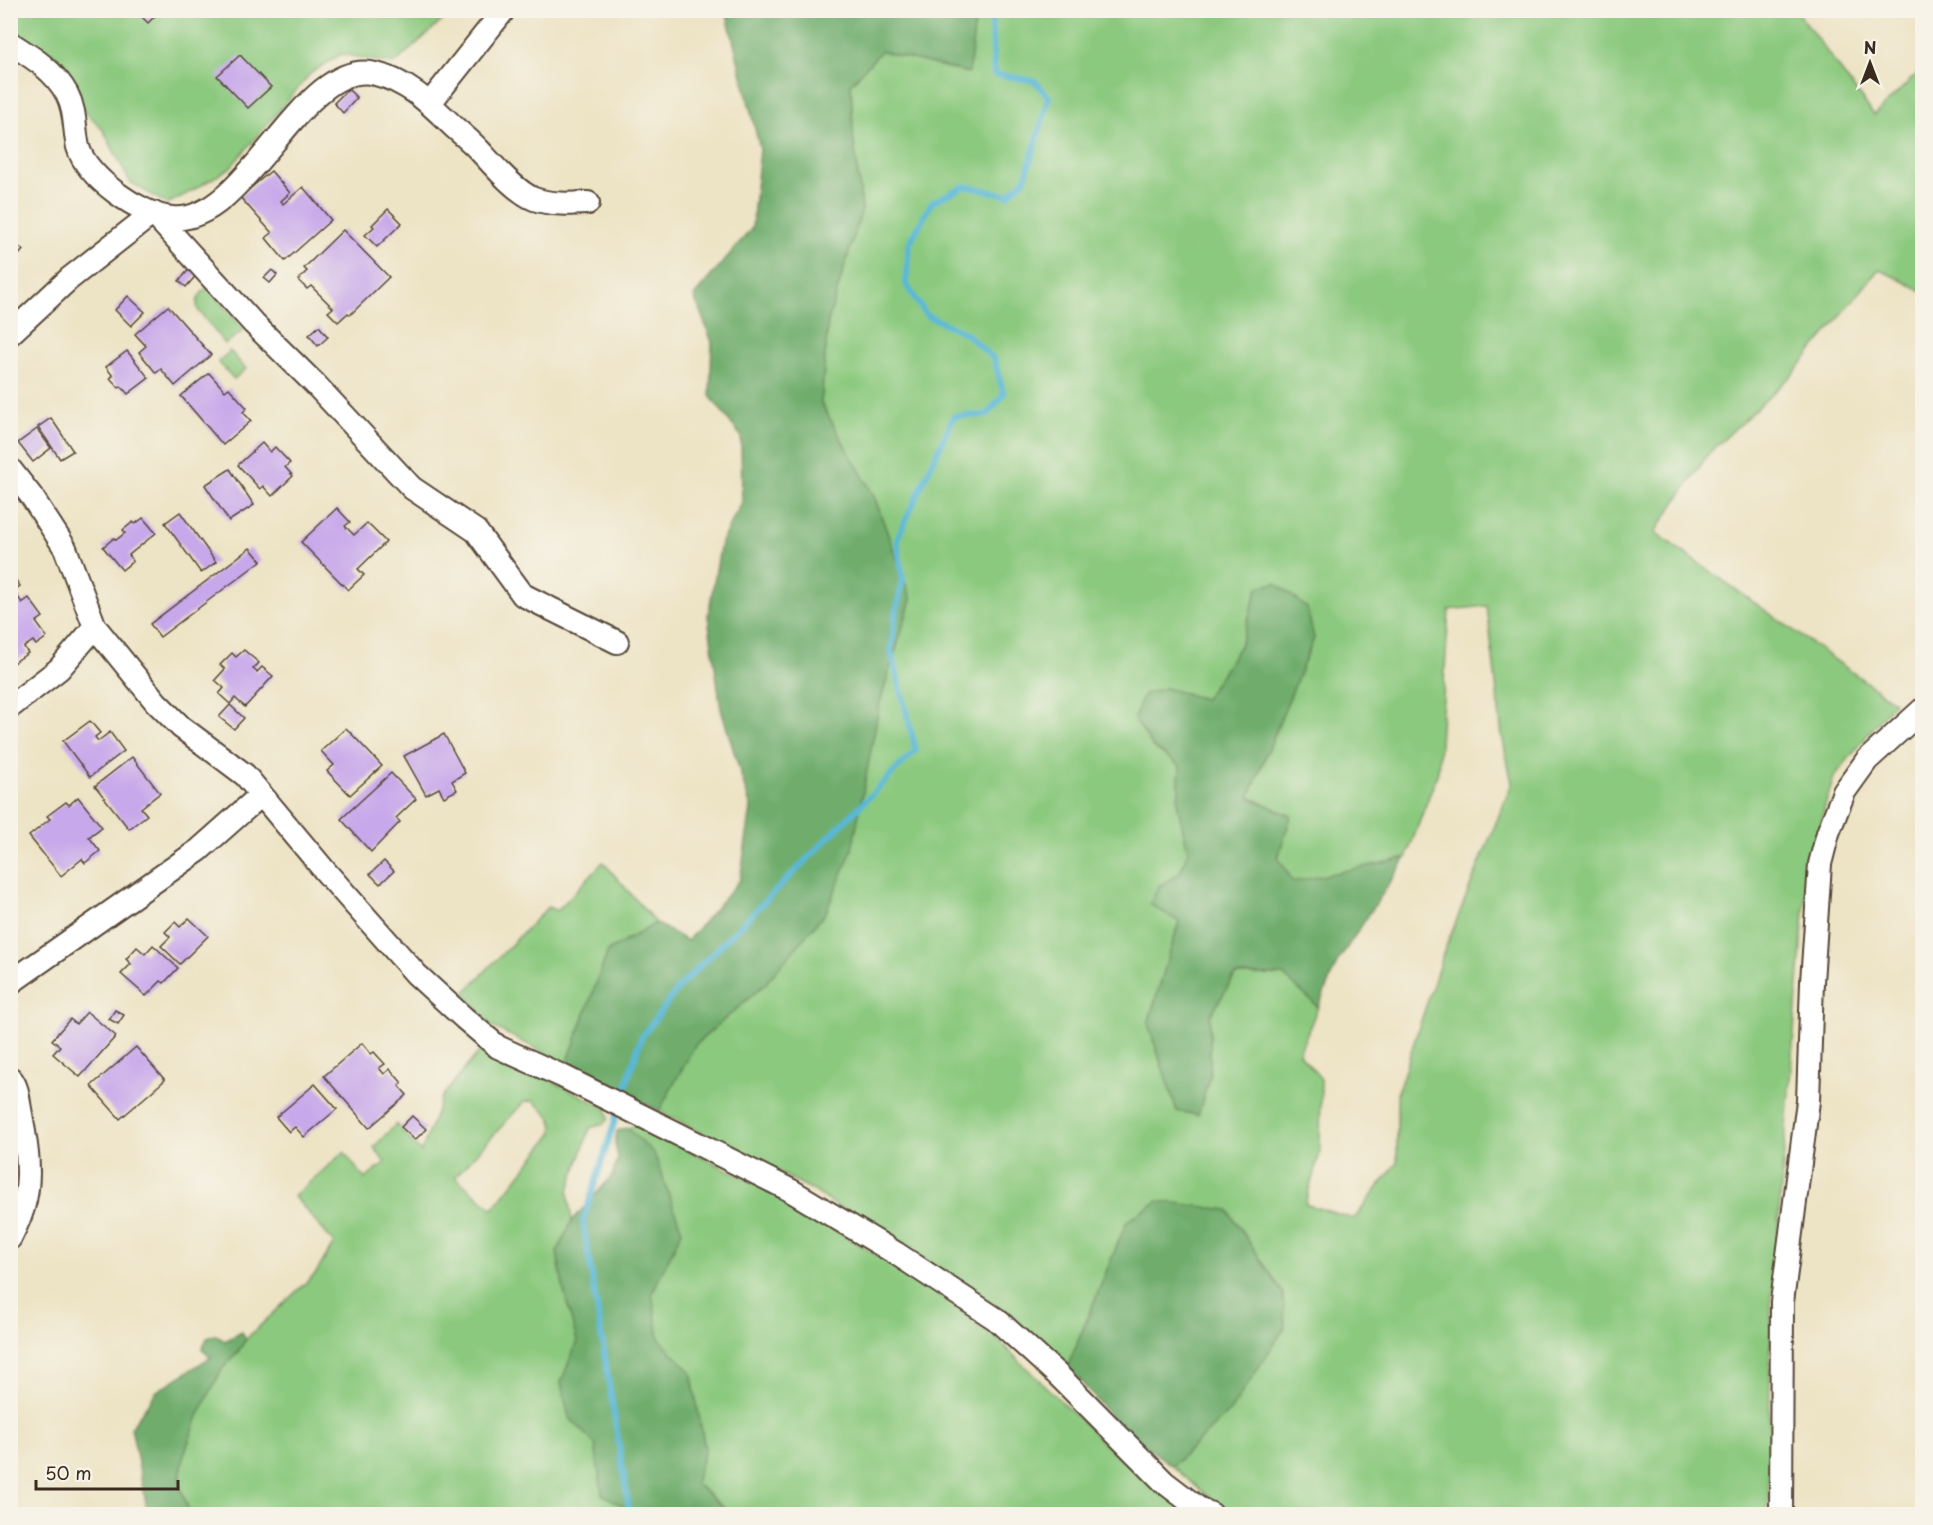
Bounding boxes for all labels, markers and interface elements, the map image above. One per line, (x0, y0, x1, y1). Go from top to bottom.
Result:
north arrow (1840, 33, 1900, 93)
text: N (1864, 35, 1876, 59)
scale bar (36, 1453, 178, 1491)
text: 50 m (45, 1459, 92, 1486)

